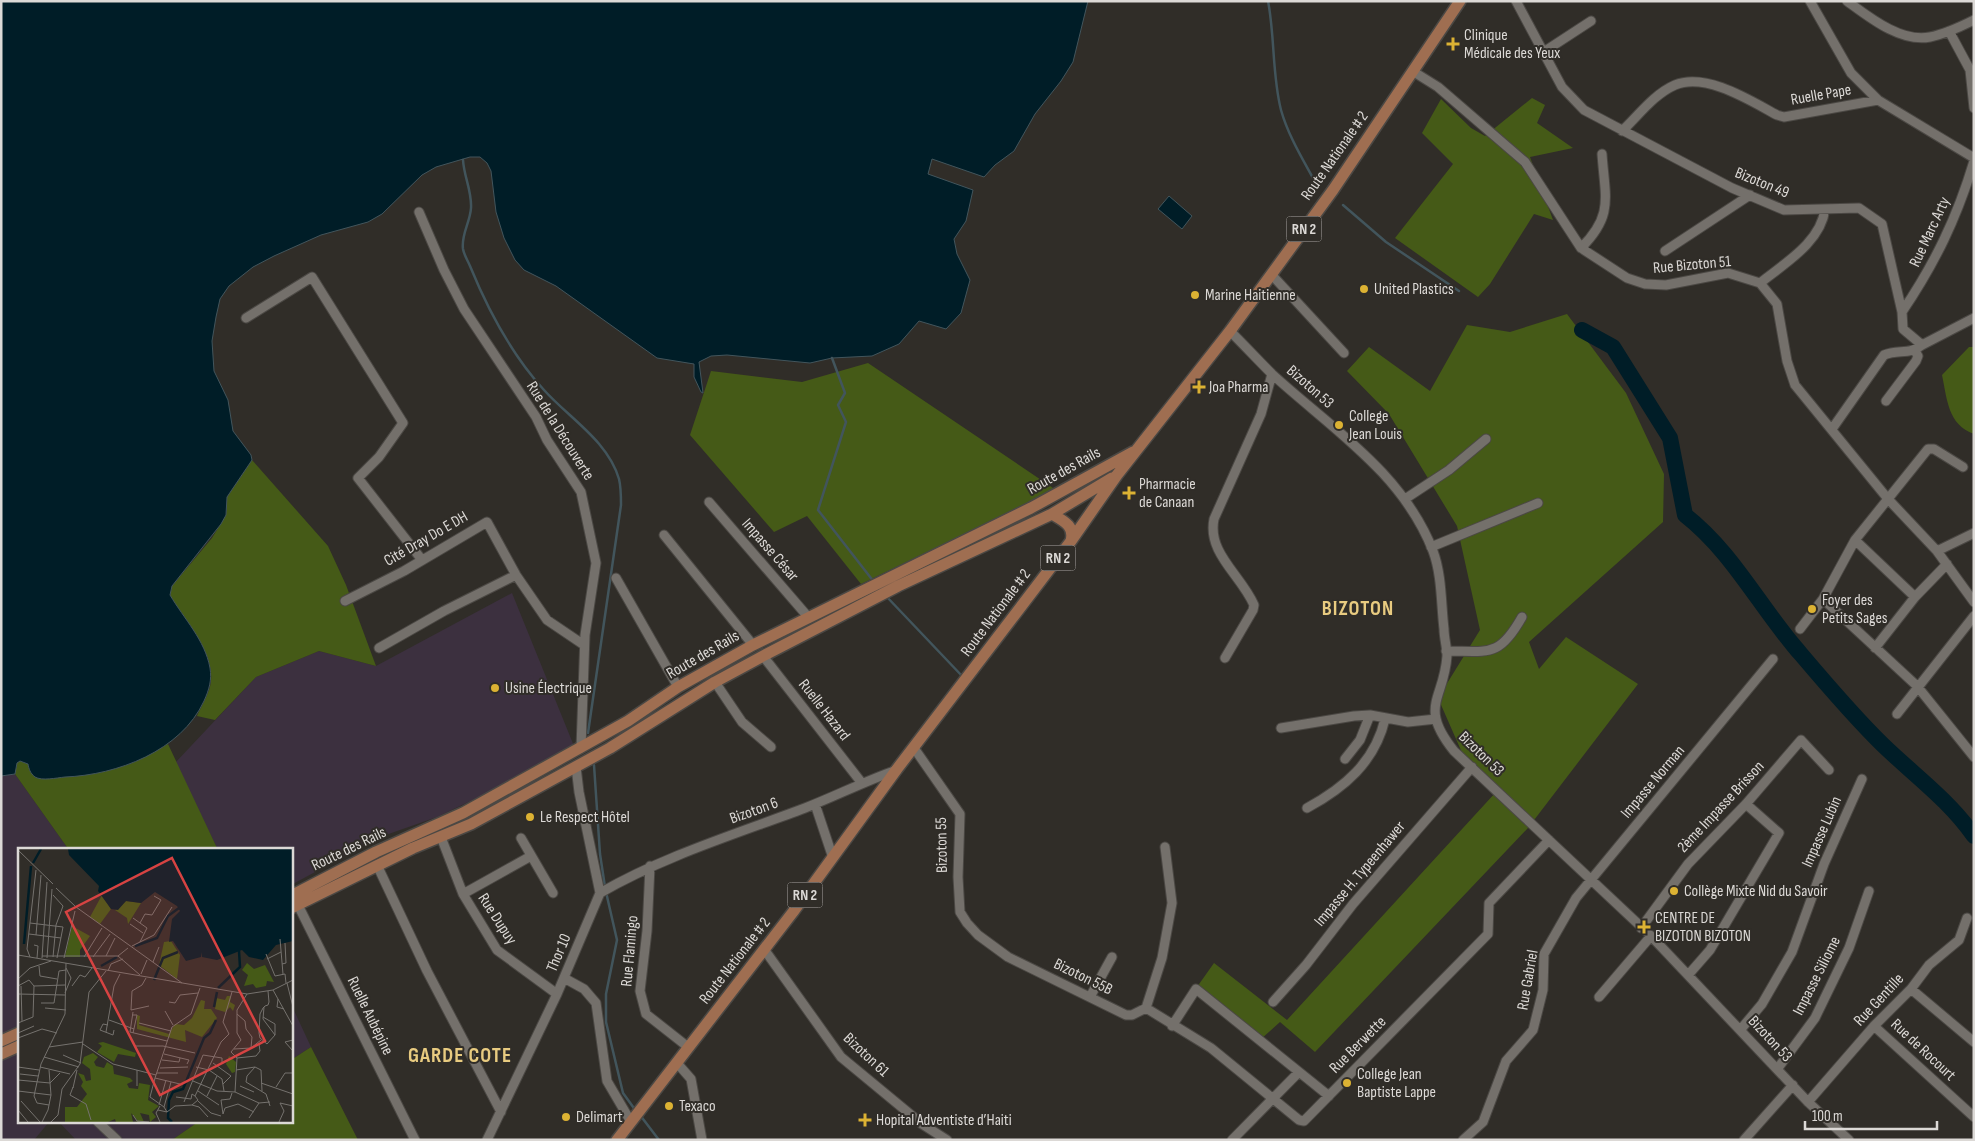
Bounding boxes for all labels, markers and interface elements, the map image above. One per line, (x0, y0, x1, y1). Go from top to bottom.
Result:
place label: Clinique Médicale des Yeux (1464, 26, 1560, 63)
marker: Clinique Médicale des Yeux (1446, 37, 1460, 51)
street label: Ruelle Pape (1789, 80, 1853, 110)
street label: Route Nationale # 2 (1297, 108, 1373, 204)
street label: Bizoton 49 (1732, 164, 1792, 202)
street label: Rue Marc Arty (1906, 194, 1954, 270)
road number: RN 2 (1286, 216, 1322, 242)
street label: Rue Bizoton 51 (1652, 252, 1732, 278)
place label: United Plastics (1374, 280, 1454, 299)
marker: United Plastics (1358, 283, 1370, 295)
place label: Marine Haitienne (1205, 286, 1296, 305)
marker: Marine Haitienne (1189, 289, 1201, 301)
street label: Bizoton 53 (1283, 361, 1337, 413)
street label: Rue de la Découverte (522, 378, 598, 484)
place label: Joa Pharma (1208, 378, 1268, 397)
marker: Joa Pharma (1193, 381, 1205, 393)
place label: College Jean Louis (1348, 407, 1402, 444)
marker: College Jean Louis (1333, 419, 1345, 431)
street label: Route des Rails (1024, 443, 1104, 499)
place label: Pharmacie de Canaan (1139, 475, 1196, 512)
marker: Pharmacie de Canaan (1123, 487, 1135, 499)
street label: Cité Dray Do E DH (381, 507, 471, 571)
street label: Impasse César (738, 515, 803, 586)
road number: RN 2 (1040, 546, 1076, 570)
street label: Route Nationale # 2 (957, 566, 1035, 660)
place label: Foyer des Petits Sages (1822, 591, 1888, 628)
district label: BIZOTON (1322, 596, 1394, 621)
marker: Foyer des Petits Sages (1806, 603, 1818, 615)
street label: Route des Rails (663, 626, 743, 683)
street label: Ruelle Hazard (794, 676, 854, 744)
place label: Usine Électrique (505, 679, 592, 698)
marker: Usine Électrique (489, 682, 501, 694)
street label: Bizoton 53 (1454, 728, 1508, 780)
street label: Impasse Norman (1617, 742, 1689, 822)
street label: 2ème Impasse Brisson (1674, 757, 1768, 857)
street label: Bizoton 6 (727, 794, 781, 828)
street label: Impasse Lubin (1798, 794, 1846, 870)
place label: Le Respect Hôtel (540, 808, 630, 827)
marker: Le Respect Hôtel (524, 811, 536, 823)
street label: Bizoton 55 (932, 817, 952, 873)
street label: Impasse H. Typeenhawer (1310, 817, 1410, 930)
street label: Route des Rails (309, 823, 390, 875)
inset map (18, 848, 292, 1124)
road number: RN 2 (788, 882, 822, 908)
place label: Collège Mixte Nid du Savoir (1684, 882, 1828, 901)
marker: Collège Mixte Nid du Savoir (1668, 885, 1680, 897)
street label: Rue Dupuy (473, 890, 521, 948)
place label: CENTRE DE BIZOTON BIZOTON (1655, 909, 1751, 946)
street label: Route Nationale # 2 (695, 914, 775, 1008)
street label: Rue Flamingo (617, 915, 643, 987)
marker: CENTRE DE BIZOTON BIZOTON (1637, 920, 1651, 934)
street label: Thor 10 (542, 931, 576, 975)
street label: Impasse Siliome (1789, 933, 1845, 1019)
street label: Rue Gabriel (1513, 948, 1543, 1012)
street label: Bizoton 55B (1051, 955, 1115, 999)
street label: Rue Gentille (1850, 970, 1908, 1030)
street label: Ruelle Aubépine (343, 974, 397, 1058)
street label: Bizoton 53 (1744, 1012, 1796, 1066)
street label: Rue Berwette (1326, 1013, 1390, 1077)
street label: Rue de Rocourt (1887, 1015, 1960, 1085)
street label: Bizoton 61 (839, 1029, 893, 1081)
district label: GARDE COTE (408, 1043, 512, 1068)
place label: College Jean Baptiste Lappe (1357, 1065, 1436, 1102)
marker: College Jean Baptiste Lappe (1341, 1077, 1353, 1089)
place label: Texaco (679, 1097, 716, 1116)
scale bar (1805, 1098, 1938, 1130)
marker: Texaco (663, 1100, 675, 1112)
text: 100 m (1812, 1107, 1843, 1126)
place label: Delimart (576, 1108, 623, 1127)
marker: Delimart (560, 1111, 572, 1123)
place label: Hopital Adventiste d’Haiti (876, 1111, 1012, 1130)
marker: Hopital Adventiste d’Haiti (858, 1113, 872, 1127)

